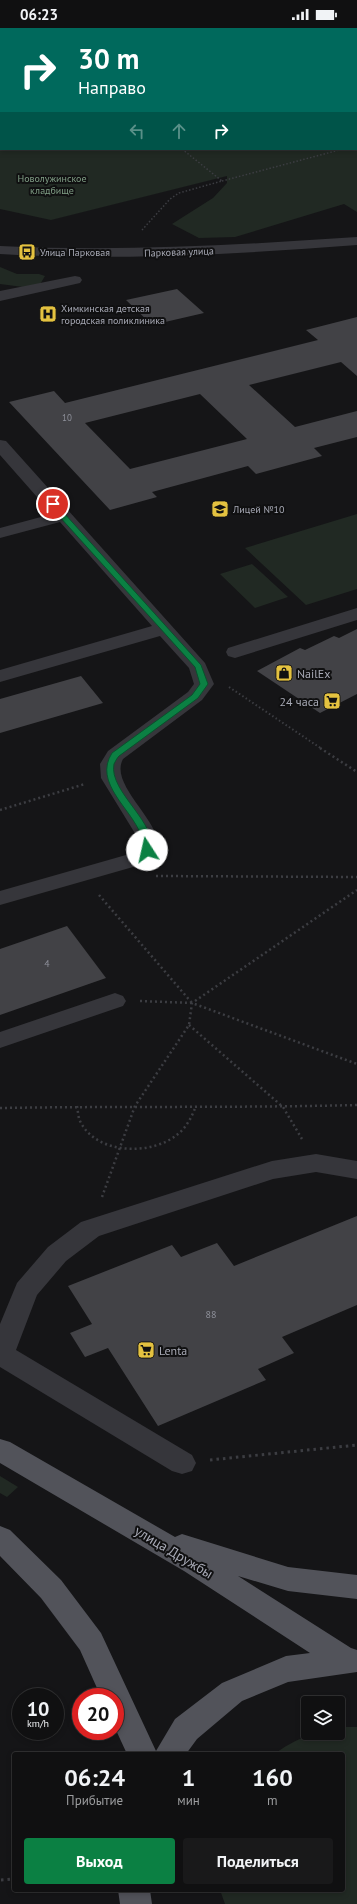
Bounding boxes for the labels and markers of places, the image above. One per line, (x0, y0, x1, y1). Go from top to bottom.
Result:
bus stop icon: Улица Парковая (17, 242, 37, 262)
place label: Улица Парковая (40, 246, 110, 259)
place label: Химкинская детская городская поликлиника (61, 302, 165, 327)
hospital icon: Химкинская детская городская поликлиника (38, 304, 58, 324)
pin (36, 487, 70, 521)
school or university icon: Лицей №10 (210, 499, 230, 519)
place label: Лицей №10 (232, 503, 285, 516)
shop icon: NailEx (274, 663, 294, 683)
place label: NailEx (297, 666, 330, 681)
supermarket icon: 24 часа (322, 691, 342, 711)
place label: 24 часа (280, 694, 319, 709)
supermarket icon: Lenta (136, 1340, 156, 1360)
place label: Lenta (159, 1343, 187, 1358)

